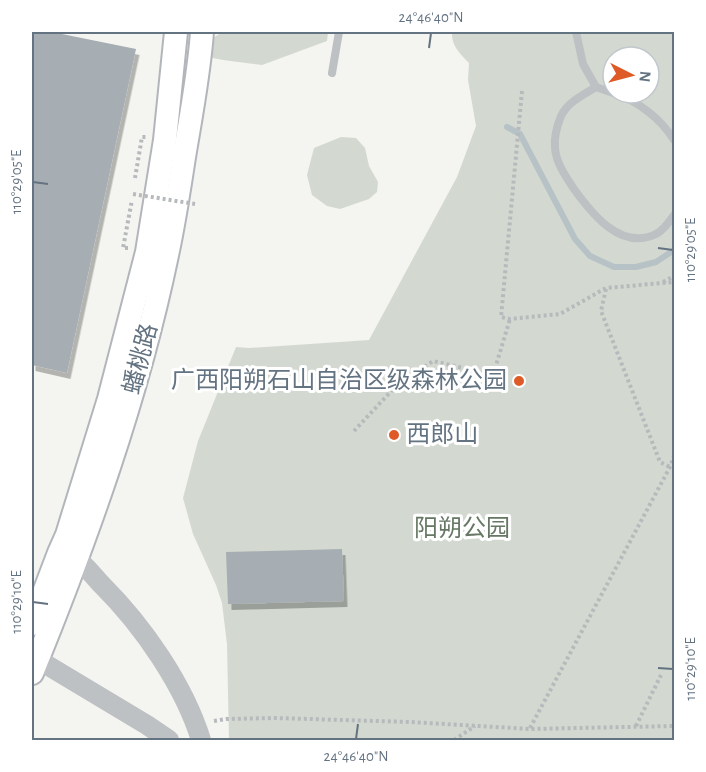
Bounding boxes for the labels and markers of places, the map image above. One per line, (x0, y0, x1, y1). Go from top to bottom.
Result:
place label: 广西阳朔石山自治区级森林公园 (171, 367, 507, 393)
marker: 广西阳朔石山自治区级森林公园 (512, 374, 526, 388)
place label: 西郎山 (406, 421, 478, 447)
marker: 西郎山 (387, 428, 401, 442)

